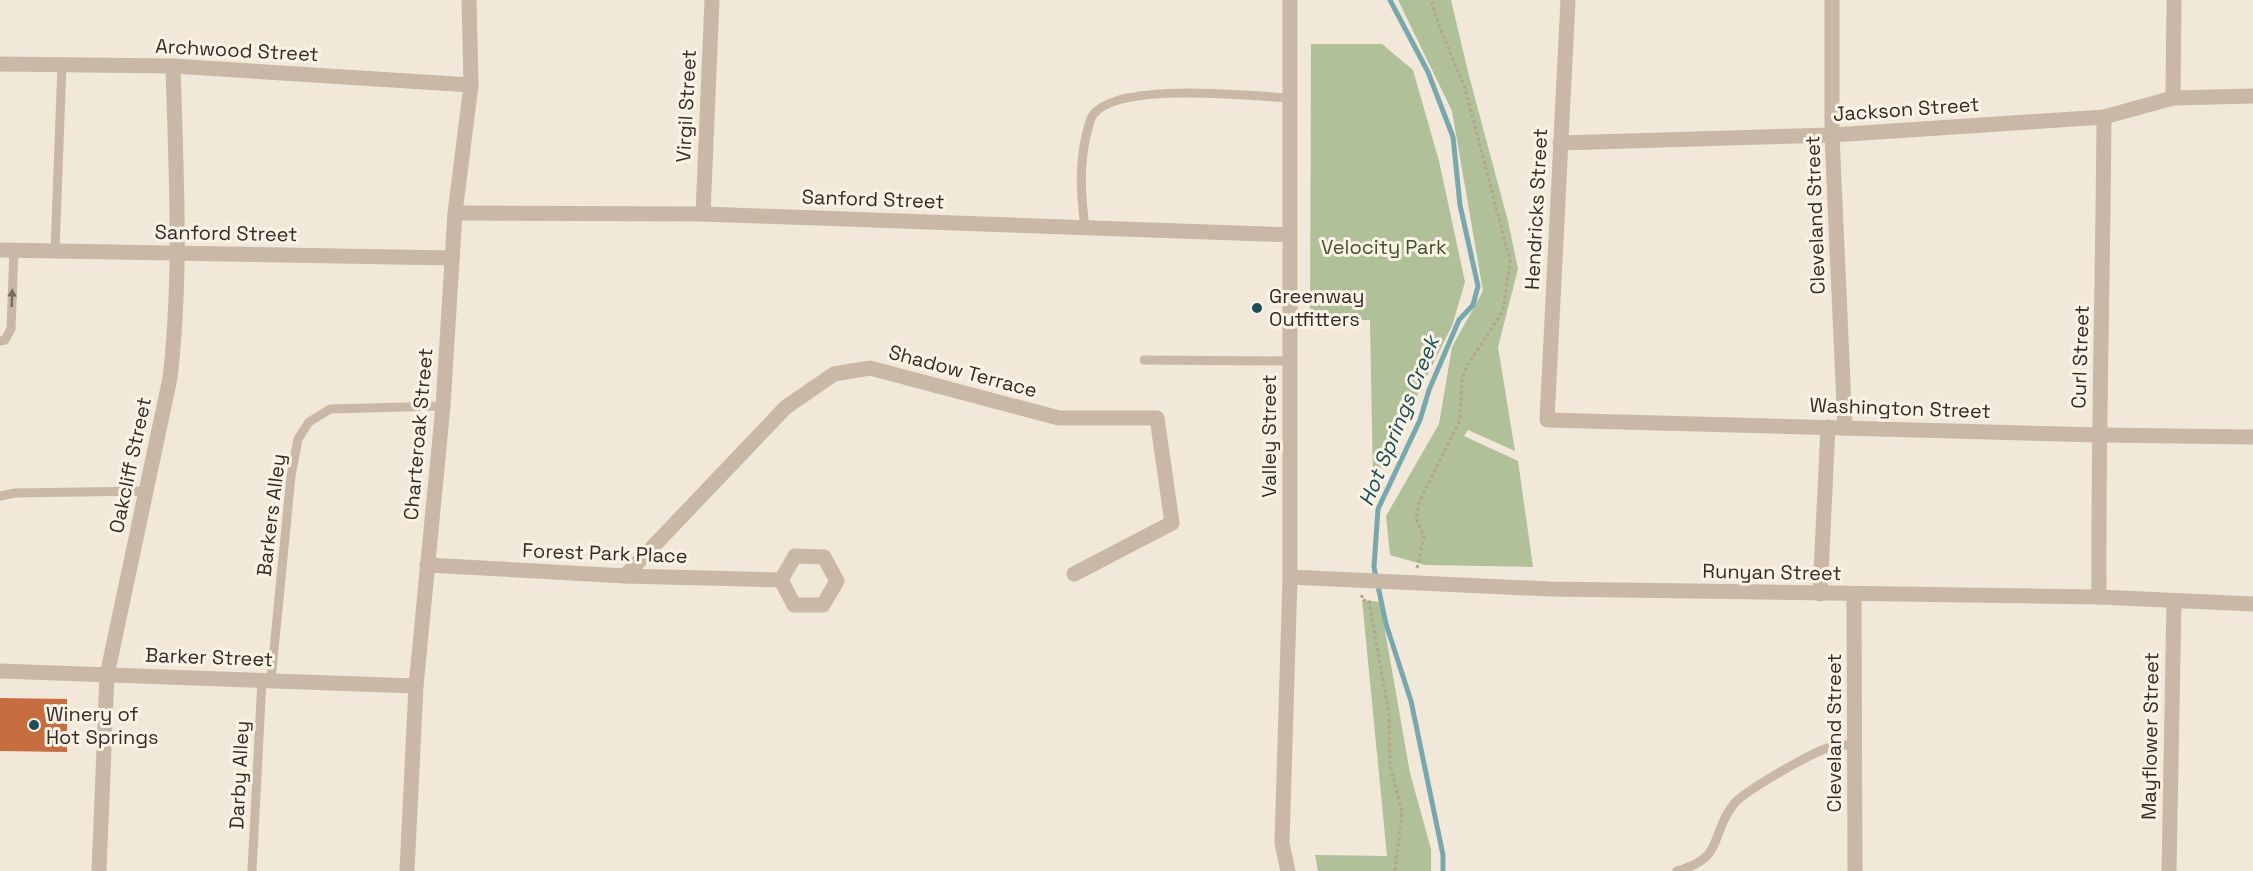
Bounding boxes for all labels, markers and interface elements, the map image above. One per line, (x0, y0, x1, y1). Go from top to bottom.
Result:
street label: Archwood Street (155, 33, 319, 67)
street label: Virgil Street (670, 49, 702, 163)
street label: Jackson Street (1832, 91, 1980, 127)
street label: Hendricks Street (1519, 128, 1553, 290)
street label: Cleveland Street (1799, 135, 1831, 295)
street label: Sanford Street (801, 184, 945, 214)
street label: Sanford Street (154, 219, 298, 247)
park label: Velocity Park (1321, 234, 1447, 260)
place label: Greenway Outfitters (1269, 283, 1365, 332)
one-way arrow (8, 289, 17, 308)
marker: Greenway Outfitters (1250, 301, 1264, 315)
street label: Curl Street (2065, 305, 2095, 409)
water label: Hot Springs Creek (1352, 329, 1446, 510)
street label: Shadow Terrace (886, 339, 1040, 403)
street label: Charteroak Street (398, 347, 438, 521)
street label: Valley Street (1256, 374, 1282, 498)
street label: Washington Street (1809, 392, 1991, 424)
street label: Oakcliff Street (103, 395, 157, 535)
street label: Barkers Alley (251, 452, 291, 578)
street label: Forest Park Place (522, 537, 688, 569)
street label: Runyan Street (1702, 558, 1842, 586)
street label: Barker Street (145, 642, 273, 672)
street label: Mayflower Street (2136, 652, 2164, 820)
street label: Cleveland Street (1821, 653, 1847, 813)
place label: Winery of Hot Springs (46, 701, 159, 750)
marker: Winery of Hot Springs (27, 718, 41, 732)
street label: Darby Alley (223, 720, 255, 830)

